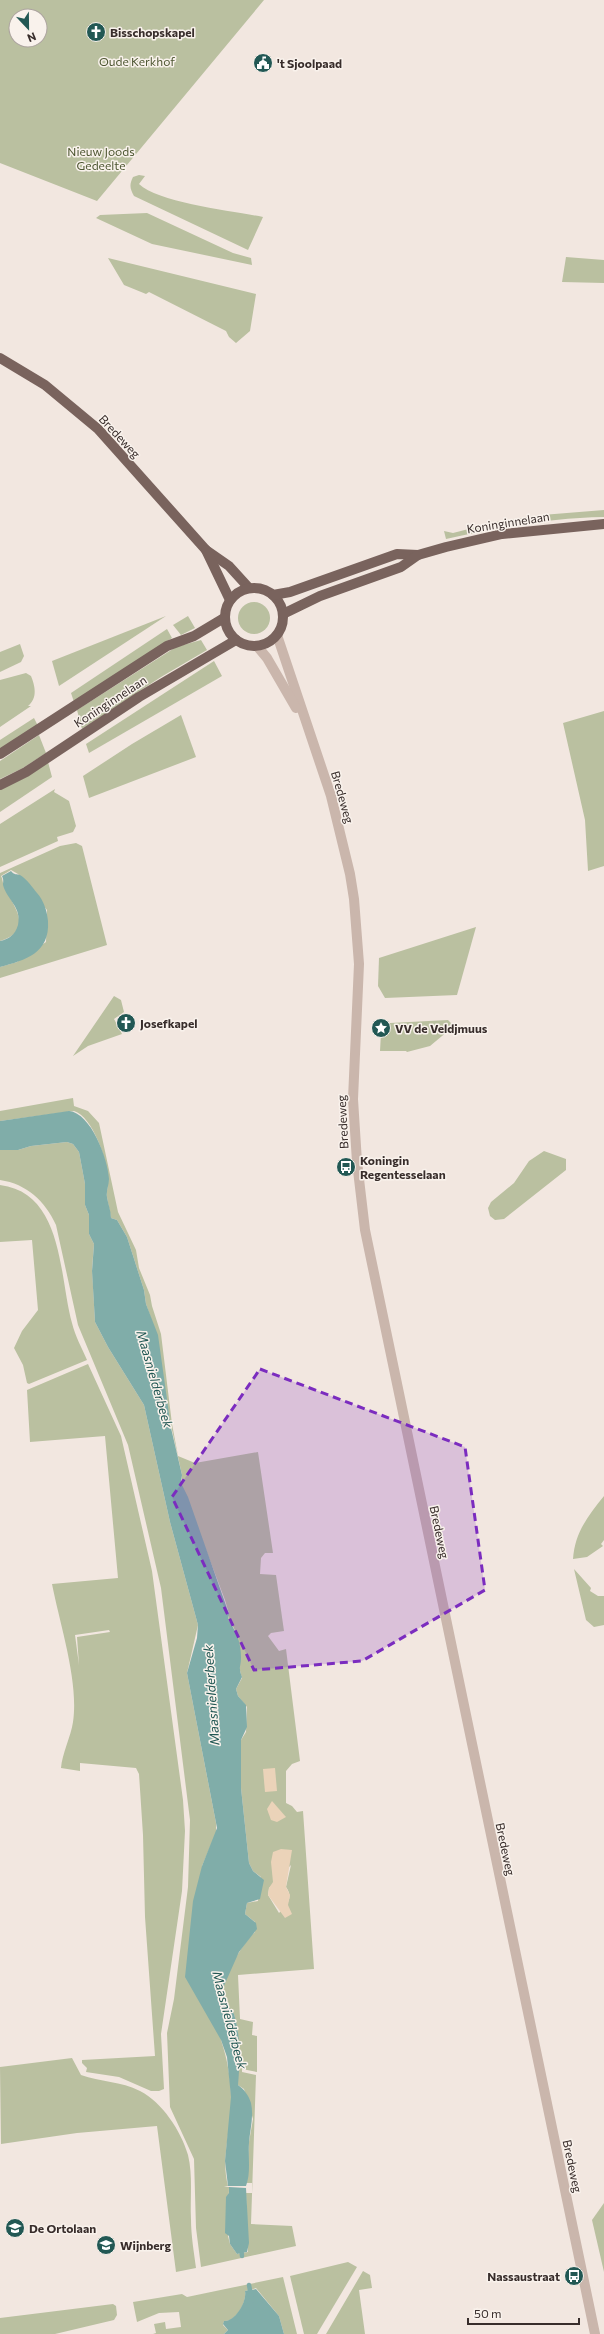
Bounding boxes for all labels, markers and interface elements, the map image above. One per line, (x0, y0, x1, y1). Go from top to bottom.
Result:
north arrow (8, 8, 48, 48)
church icon: Bisschopskapel (85, 21, 107, 43)
place label: Bisschopskapel (110, 25, 195, 39)
text: N (26, 30, 38, 45)
public building icon: 't Sjoolpaad (252, 52, 274, 74)
park label: Oude Kerkhof (99, 54, 175, 68)
place label: 't Sjoolpaad (277, 56, 342, 70)
park label: Nieuw Joods Gedeelte (67, 144, 135, 172)
street label: Bredeweg (96, 411, 144, 461)
street label: Koninginnelaan (466, 509, 550, 535)
street label: Koninginnelaan (71, 672, 149, 730)
street label: Bredeweg (329, 769, 357, 825)
church icon: Josefkapel (115, 1012, 137, 1034)
place label: Josefkapel (140, 1016, 198, 1031)
place icon: VV de Veldjmuus (370, 1017, 392, 1039)
place label: VV de Veldjmuus (395, 1021, 488, 1035)
street label: Bredeweg (334, 1094, 350, 1149)
place label: Koningin Regentesselaan (360, 1153, 446, 1181)
bus stop icon: Koningin Regentesselaan (335, 1156, 357, 1178)
water label: Maasnielderbeek (133, 1328, 177, 1431)
street label: Bredeweg (428, 1504, 453, 1560)
water label: Maasnielderbeek (199, 1643, 222, 1746)
street label: Bredeweg (494, 1821, 519, 1877)
water label: Maasnielderbeek (209, 1969, 251, 2072)
street label: Bredeweg (561, 2138, 586, 2194)
school or university icon: De Ortolaan (4, 2217, 26, 2239)
place label: De Ortolaan (29, 2221, 96, 2235)
school or university icon: Wijnberg (95, 2234, 117, 2256)
place label: Wijnberg (120, 2238, 172, 2252)
bus stop icon: Nassaustraat (563, 2265, 585, 2287)
place label: Nassaustraat (487, 2269, 560, 2283)
scale bar (468, 2300, 579, 2326)
text: 50 m (474, 2306, 502, 2320)

